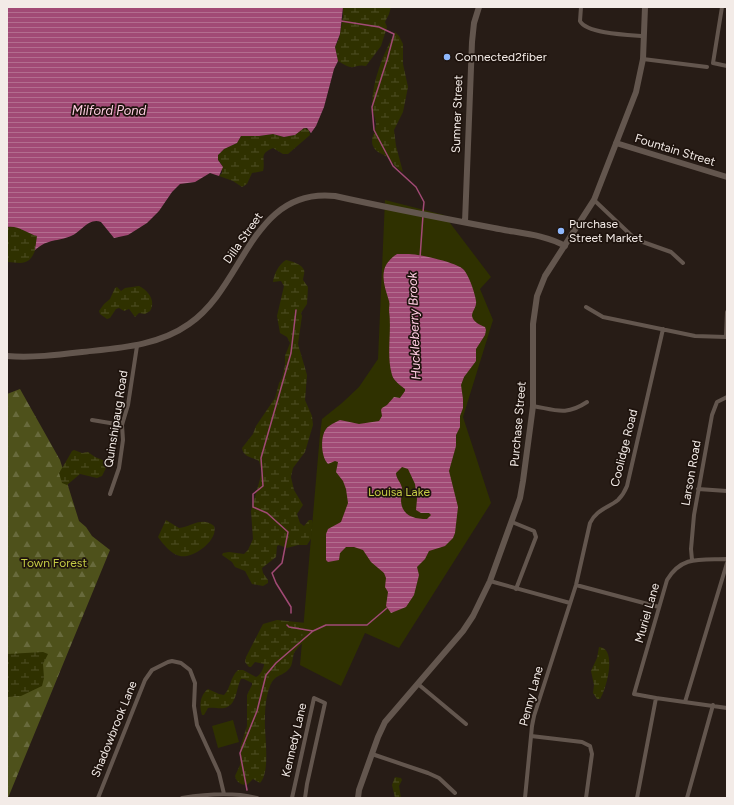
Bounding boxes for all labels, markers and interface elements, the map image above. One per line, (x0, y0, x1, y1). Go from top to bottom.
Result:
place label: Connected2fiber (455, 50, 547, 64)
marker: Connected2fiber (442, 52, 452, 62)
street label: Sumner Street (449, 74, 465, 153)
water label: Milford Pond (72, 103, 147, 118)
street label: Fountain Street (633, 131, 717, 169)
street label: Dilla Street (220, 209, 266, 266)
place label: Purchase Street Market (569, 217, 643, 245)
marker: Purchase Street Market (556, 226, 566, 236)
water label: Huckleberry Brook (405, 271, 423, 380)
street label: Quinshipaug Road (101, 369, 131, 469)
street label: Purchase Street (507, 380, 529, 467)
street label: Coolidge Road (608, 408, 640, 488)
street label: Larson Road (678, 439, 704, 507)
park label: Louisa Lake (368, 485, 430, 499)
park label: Town Forest (21, 556, 87, 570)
street label: Muriel Lane (632, 581, 662, 644)
street label: Penny Lane (516, 664, 546, 728)
street label: Shadowbrook Lane (88, 678, 140, 779)
street label: Kennedy Lane (279, 701, 309, 778)

